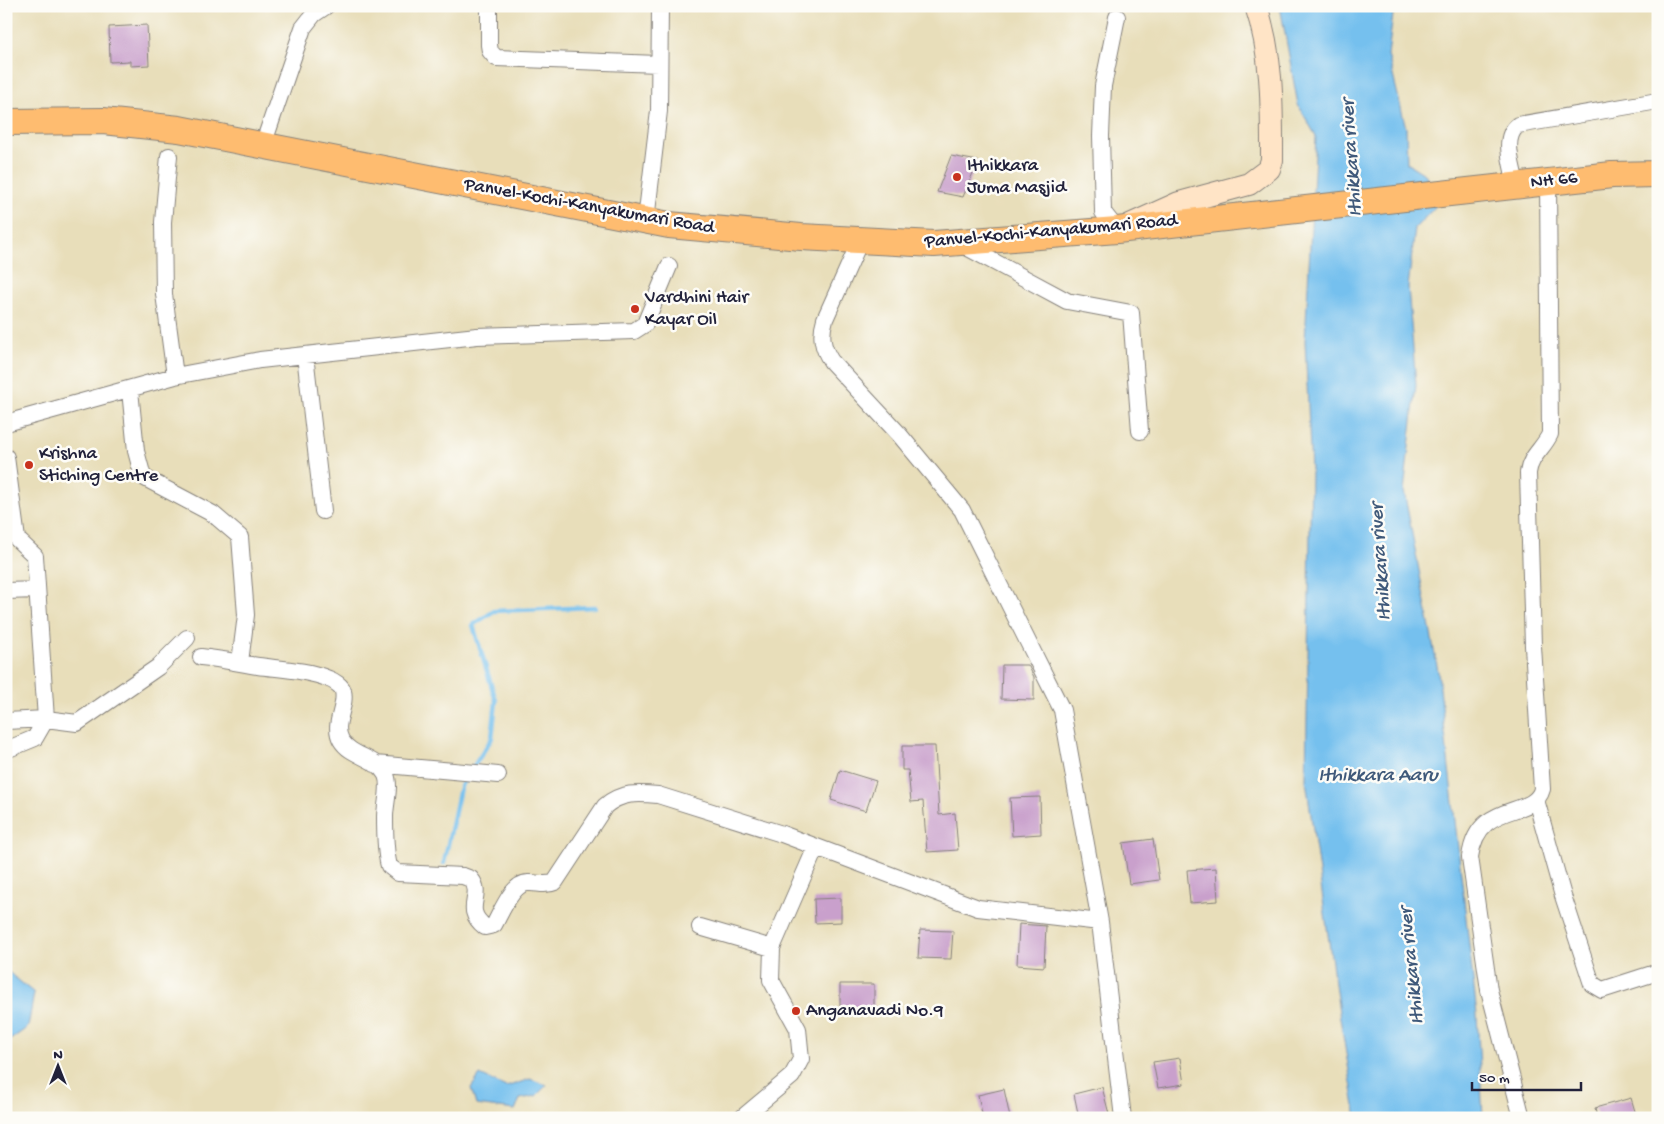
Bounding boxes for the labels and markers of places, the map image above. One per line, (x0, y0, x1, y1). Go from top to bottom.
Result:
place label: Ithikkara Juma Masjid (967, 155, 1068, 200)
marker: Ithikkara Juma Masjid (951, 171, 963, 183)
place label: Vardhini Hair Kayar Oil (644, 287, 750, 332)
marker: Vardhini Hair Kayar Oil (629, 303, 641, 315)
place label: Krishna Stiching Centre (39, 443, 158, 488)
marker: Krishna Stiching Centre (23, 459, 35, 471)
place label: Anganavadi No.9 (806, 1000, 944, 1023)
marker: Anganavadi No.9 (790, 1005, 802, 1017)

